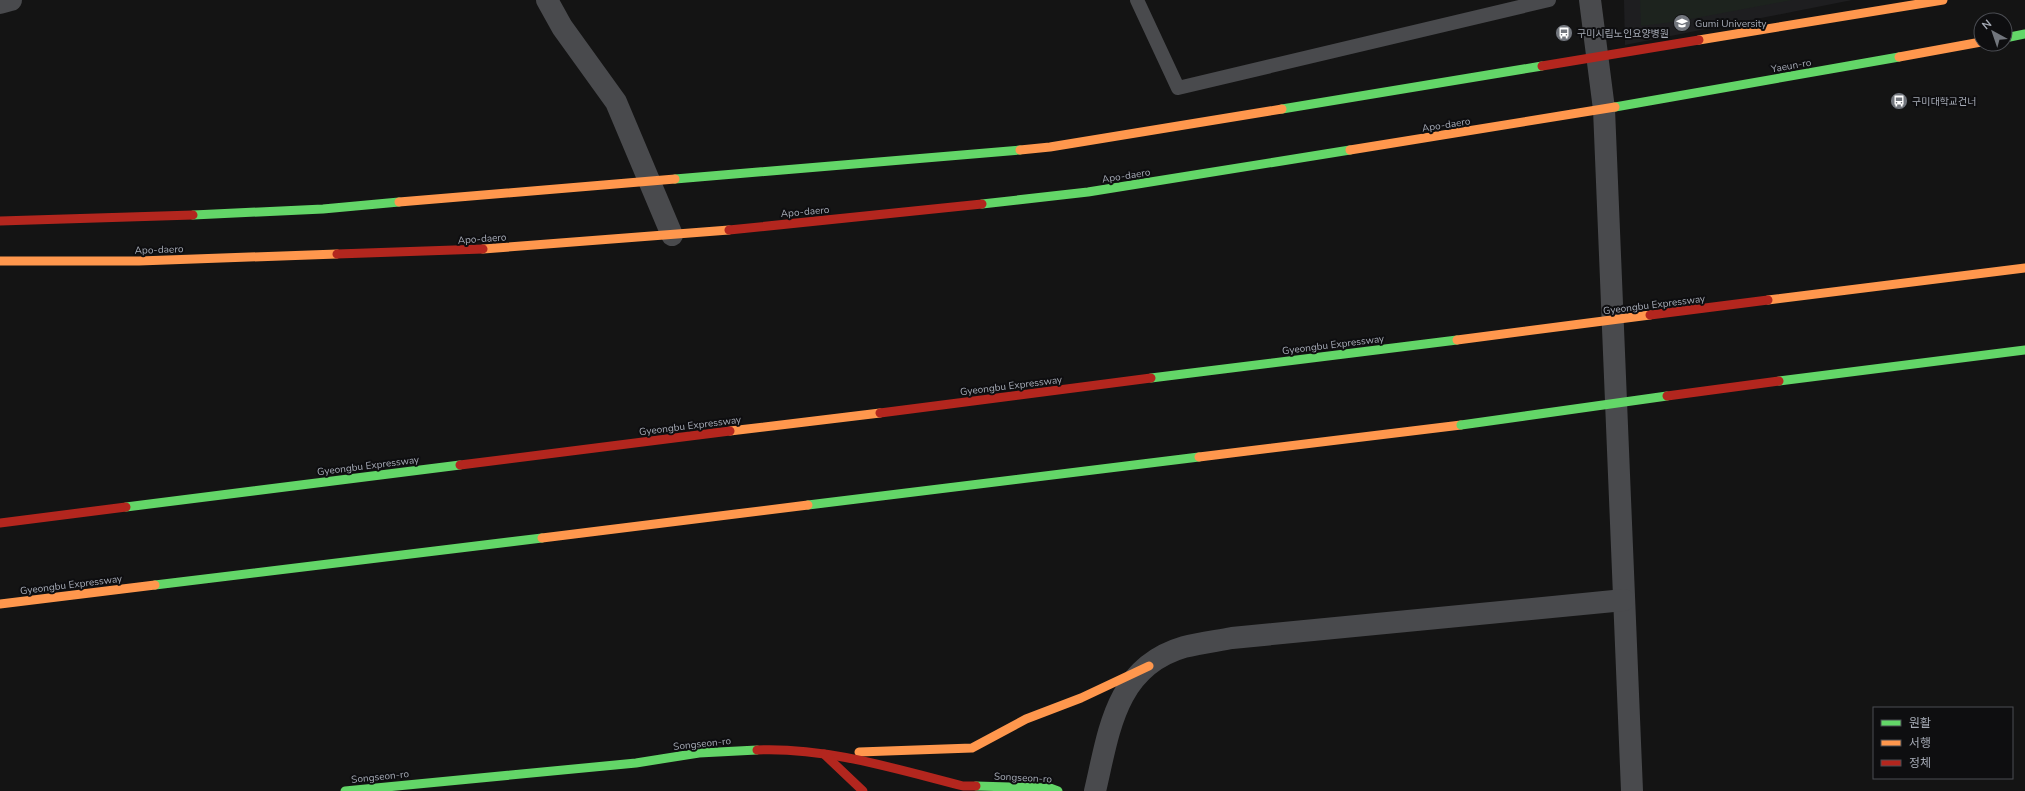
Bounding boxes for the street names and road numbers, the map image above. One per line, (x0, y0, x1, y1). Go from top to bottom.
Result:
street label: Yaeun-ro (1769, 56, 1813, 77)
street label: Apo-daero (1421, 114, 1472, 136)
street label: Apo-daero (1101, 165, 1152, 187)
street label: Apo-daero (780, 203, 830, 221)
street label: Apo-daero (457, 230, 507, 248)
street label: Apo-daero (134, 242, 184, 258)
street label: Gyeongbu Expressway (1602, 292, 1707, 318)
street label: Gyeongbu Expressway (1281, 332, 1386, 358)
street label: Gyeongbu Expressway (959, 373, 1064, 399)
street label: Gyeongbu Expressway (638, 413, 743, 439)
street label: Gyeongbu Expressway (316, 453, 421, 479)
street label: Gyeongbu Expressway (19, 572, 124, 598)
street label: Songseon-ro (673, 734, 732, 754)
street label: Songseon-ro (351, 767, 410, 787)
street label: Songseon-ro (994, 769, 1053, 787)

